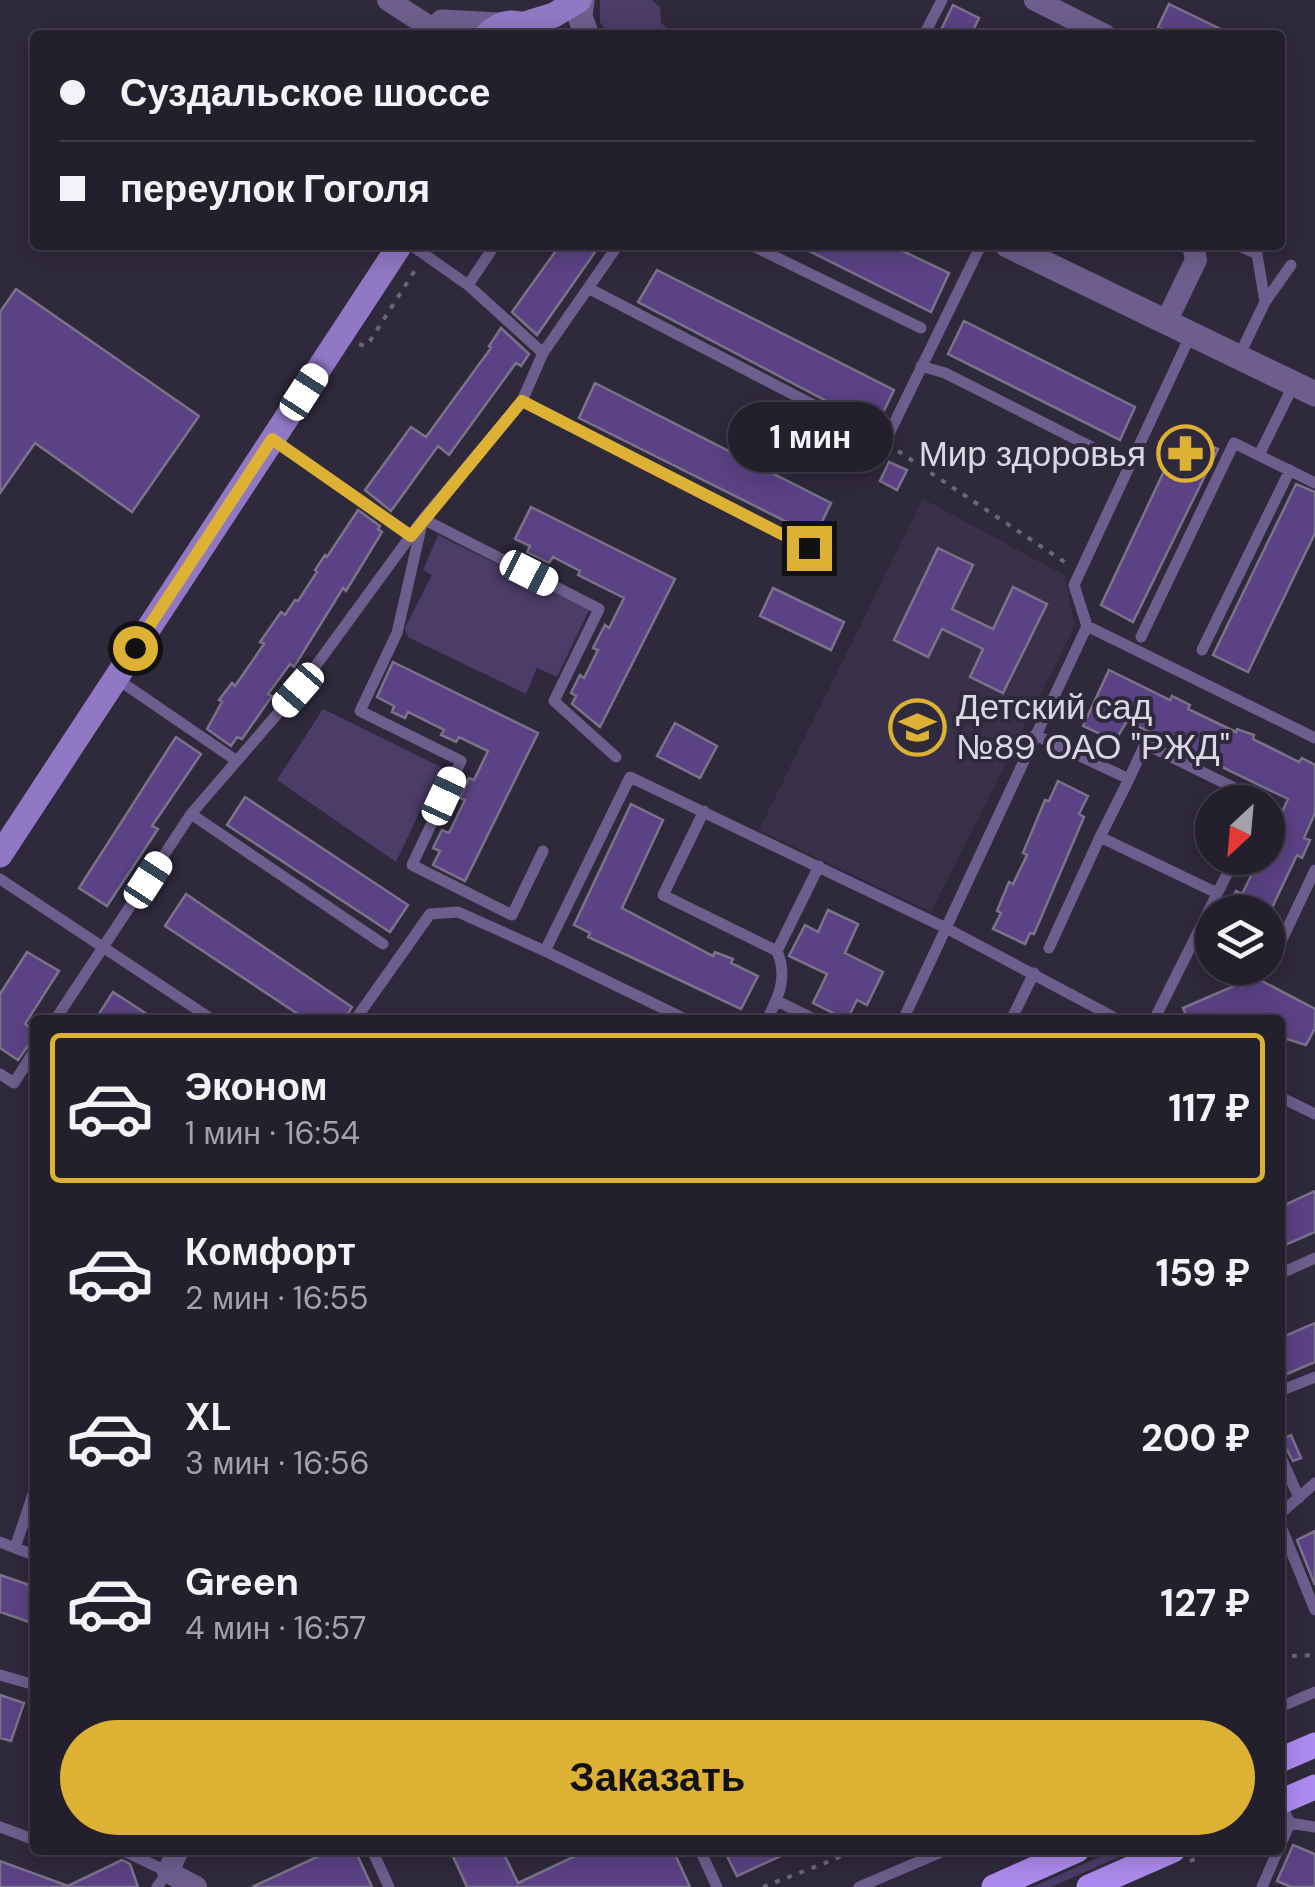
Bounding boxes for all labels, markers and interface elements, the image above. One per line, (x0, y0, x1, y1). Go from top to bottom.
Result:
text: Суздальское шоссе (120, 68, 490, 118)
text: переулок Гоголя (120, 164, 430, 214)
car (275, 359, 333, 425)
callout: 1 мин (726, 403, 892, 473)
text: 1 мин (770, 416, 851, 458)
pharmacy icon: Мир здоровья (1155, 424, 1215, 484)
place label: Мир здоровья (919, 431, 1146, 477)
route end (787, 526, 832, 571)
car (495, 546, 563, 600)
route start (113, 626, 158, 671)
car (267, 658, 329, 722)
place label: Детский сад №89 ОАО "РЖД" (956, 684, 1230, 770)
school or university icon: Детский сад №89 ОАО "РЖД" (887, 697, 947, 757)
car (418, 762, 470, 830)
north arrow (1195, 785, 1285, 875)
map controls (1195, 785, 1285, 985)
car (119, 847, 177, 913)
button: layers (1195, 895, 1285, 985)
text: Эконом (185, 1062, 328, 1112)
icon: car (65, 1063, 155, 1153)
text: 117 ₽ (1168, 1083, 1250, 1133)
text: 1 мин · 16:54 (185, 1112, 360, 1154)
text: Комфорт (185, 1227, 356, 1277)
icon: car (65, 1228, 155, 1318)
text: 159 ₽ (1156, 1248, 1250, 1298)
text: 2 мин · 16:55 (185, 1277, 368, 1319)
text: XL (185, 1392, 232, 1442)
icon: car (65, 1393, 155, 1483)
text: 200 ₽ (1141, 1413, 1250, 1463)
text: 3 мин · 16:56 (185, 1442, 370, 1484)
text: Green (185, 1557, 299, 1607)
icon: car (65, 1558, 155, 1648)
text: 127 ₽ (1160, 1578, 1250, 1628)
text: 4 мин · 16:57 (185, 1607, 366, 1649)
button: Заказать (60, 1720, 1255, 1835)

